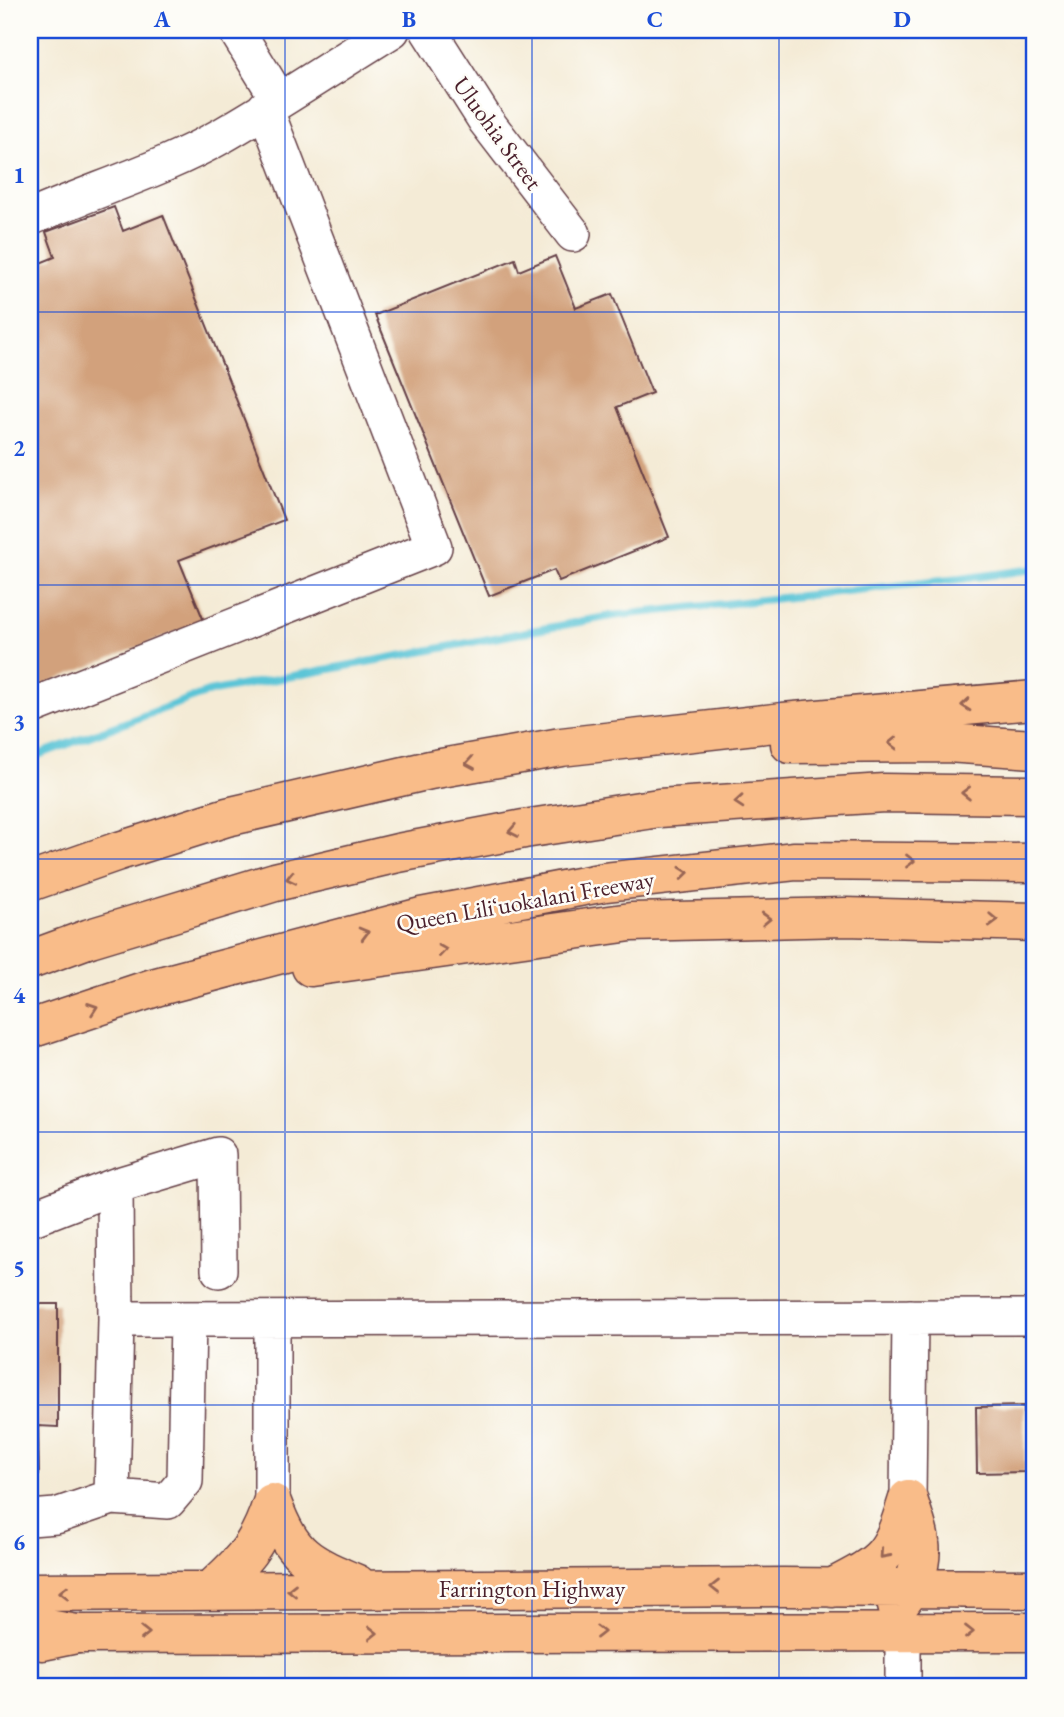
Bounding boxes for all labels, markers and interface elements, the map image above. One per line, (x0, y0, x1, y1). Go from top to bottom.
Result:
text: A (153, 4, 171, 34)
text: B (402, 4, 416, 34)
text: C (647, 4, 663, 34)
text: D (893, 4, 911, 34)
street label: Uluohia Street (446, 70, 550, 196)
text: 1 (13, 160, 25, 190)
text: 2 (13, 433, 25, 463)
one-way arrow (960, 697, 971, 712)
text: 3 (13, 707, 25, 737)
one-way arrow (887, 735, 897, 751)
one-way arrow (464, 755, 475, 770)
one-way arrow (960, 785, 971, 801)
one-way arrow (733, 795, 744, 810)
one-way arrow (507, 823, 519, 838)
one-way arrow (906, 853, 916, 869)
street label: Queen Liliʻuokalani Freeway (393, 863, 657, 939)
one-way arrow (678, 866, 689, 881)
one-way arrow (285, 870, 297, 885)
one-way arrow (760, 911, 771, 926)
one-way arrow (988, 913, 999, 928)
one-way arrow (358, 926, 370, 941)
one-way arrow (436, 942, 448, 957)
text: 4 (13, 980, 26, 1010)
one-way arrow (86, 1002, 98, 1016)
text: 5 (13, 1253, 25, 1283)
text: 6 (13, 1527, 25, 1557)
one-way arrow (880, 1546, 892, 1559)
street label: Farrington Highway (439, 1573, 626, 1604)
one-way arrow (709, 1580, 720, 1595)
one-way arrow (286, 1582, 296, 1598)
one-way arrow (58, 1584, 69, 1599)
one-way arrow (596, 1624, 606, 1640)
one-way arrow (964, 1624, 974, 1640)
one-way arrow (368, 1625, 379, 1641)
one-way arrow (140, 1626, 151, 1641)

